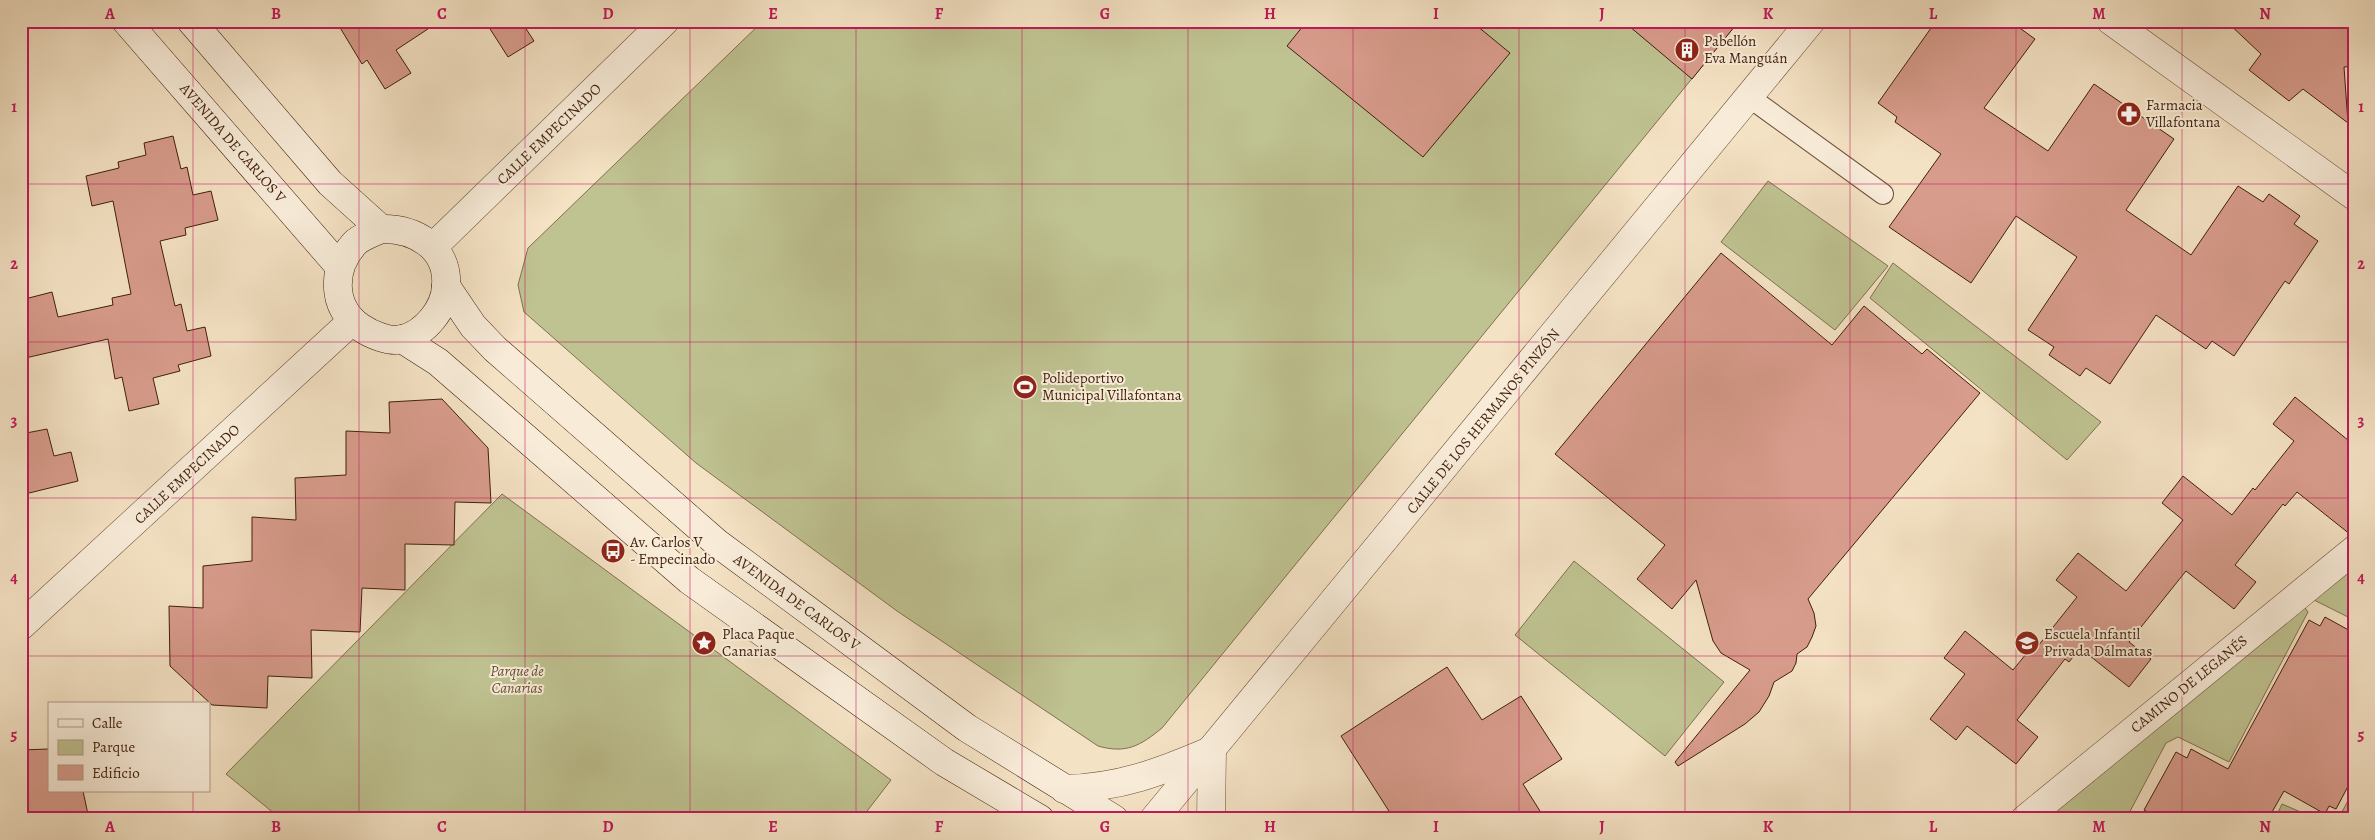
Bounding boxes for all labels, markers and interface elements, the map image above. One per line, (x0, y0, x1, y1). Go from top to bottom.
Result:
text: A (104, 3, 116, 25)
text: B (271, 3, 281, 25)
text: C (437, 3, 447, 25)
text: D (602, 3, 614, 25)
text: E (768, 3, 778, 25)
text: F (935, 3, 944, 25)
text: G (1100, 3, 1110, 25)
text: H (1264, 3, 1276, 25)
text: I (1433, 3, 1439, 25)
text: J (1599, 3, 1605, 25)
text: K (1763, 3, 1774, 25)
text: L (1929, 3, 1938, 25)
text: M (2092, 3, 2106, 25)
text: N (2259, 3, 2271, 25)
place label: Pabellón Eva Manguán (1704, 31, 1787, 68)
building icon: Pabellón Eva Manguán (1674, 37, 1700, 63)
street label: AVENIDA DE CARLOS V (175, 78, 291, 208)
street label: CALLE EMPECINADO (492, 79, 606, 189)
place label: Farmacia Villafontana (2145, 95, 2221, 132)
text: 1 (11, 96, 17, 118)
text: 1 (2358, 96, 2364, 118)
pharmacy icon: Farmacia Villafontana (2116, 101, 2142, 127)
text: 2 (10, 253, 18, 275)
text: 2 (2357, 253, 2365, 275)
street label: CALLE DE LOS HERMANOS PINZÓN (1402, 324, 1564, 518)
place label: Polideportivo Municipal Villafontana (1042, 368, 1182, 405)
sports icon: Polideportivo Municipal Villafontana (1012, 374, 1038, 400)
text: 3 (11, 410, 18, 432)
text: 3 (2358, 410, 2365, 432)
street label: CALLE EMPECINADO (130, 420, 244, 528)
place label: Av. Carlos V - Empecinado (629, 532, 715, 569)
bus stop icon: Av. Carlos V - Empecinado (600, 538, 626, 564)
street label: AVENIDA DE CARLOS V (729, 549, 865, 655)
text: 4 (10, 567, 18, 589)
text: 4 (2357, 567, 2365, 589)
place label: Placa Paque Canarias (722, 624, 795, 661)
place label: Escuela Infantil Privada Dálmatas (2044, 624, 2152, 661)
place icon: Placa Paque Canarias (691, 630, 717, 656)
school or university icon: Escuela Infantil Privada Dálmatas (2014, 630, 2040, 656)
street label: CAMINO DE LEGANÉS (2126, 631, 2252, 737)
park label: Parque de Canarias (490, 661, 544, 698)
legend (48, 702, 210, 792)
text: Calle (92, 713, 123, 733)
text: 5 (11, 724, 18, 746)
text: 5 (2358, 724, 2365, 746)
text: Parque (92, 737, 135, 757)
text: Edificio (92, 763, 140, 783)
text: A (104, 816, 116, 838)
text: B (271, 816, 281, 838)
text: C (437, 816, 447, 838)
text: D (602, 816, 614, 838)
text: E (768, 816, 778, 838)
text: F (935, 816, 944, 838)
text: G (1100, 816, 1110, 838)
text: H (1264, 816, 1276, 838)
text: I (1433, 816, 1439, 838)
text: J (1599, 816, 1605, 838)
text: K (1763, 816, 1774, 838)
text: L (1929, 816, 1938, 838)
text: M (2092, 816, 2106, 838)
text: N (2259, 816, 2271, 838)

